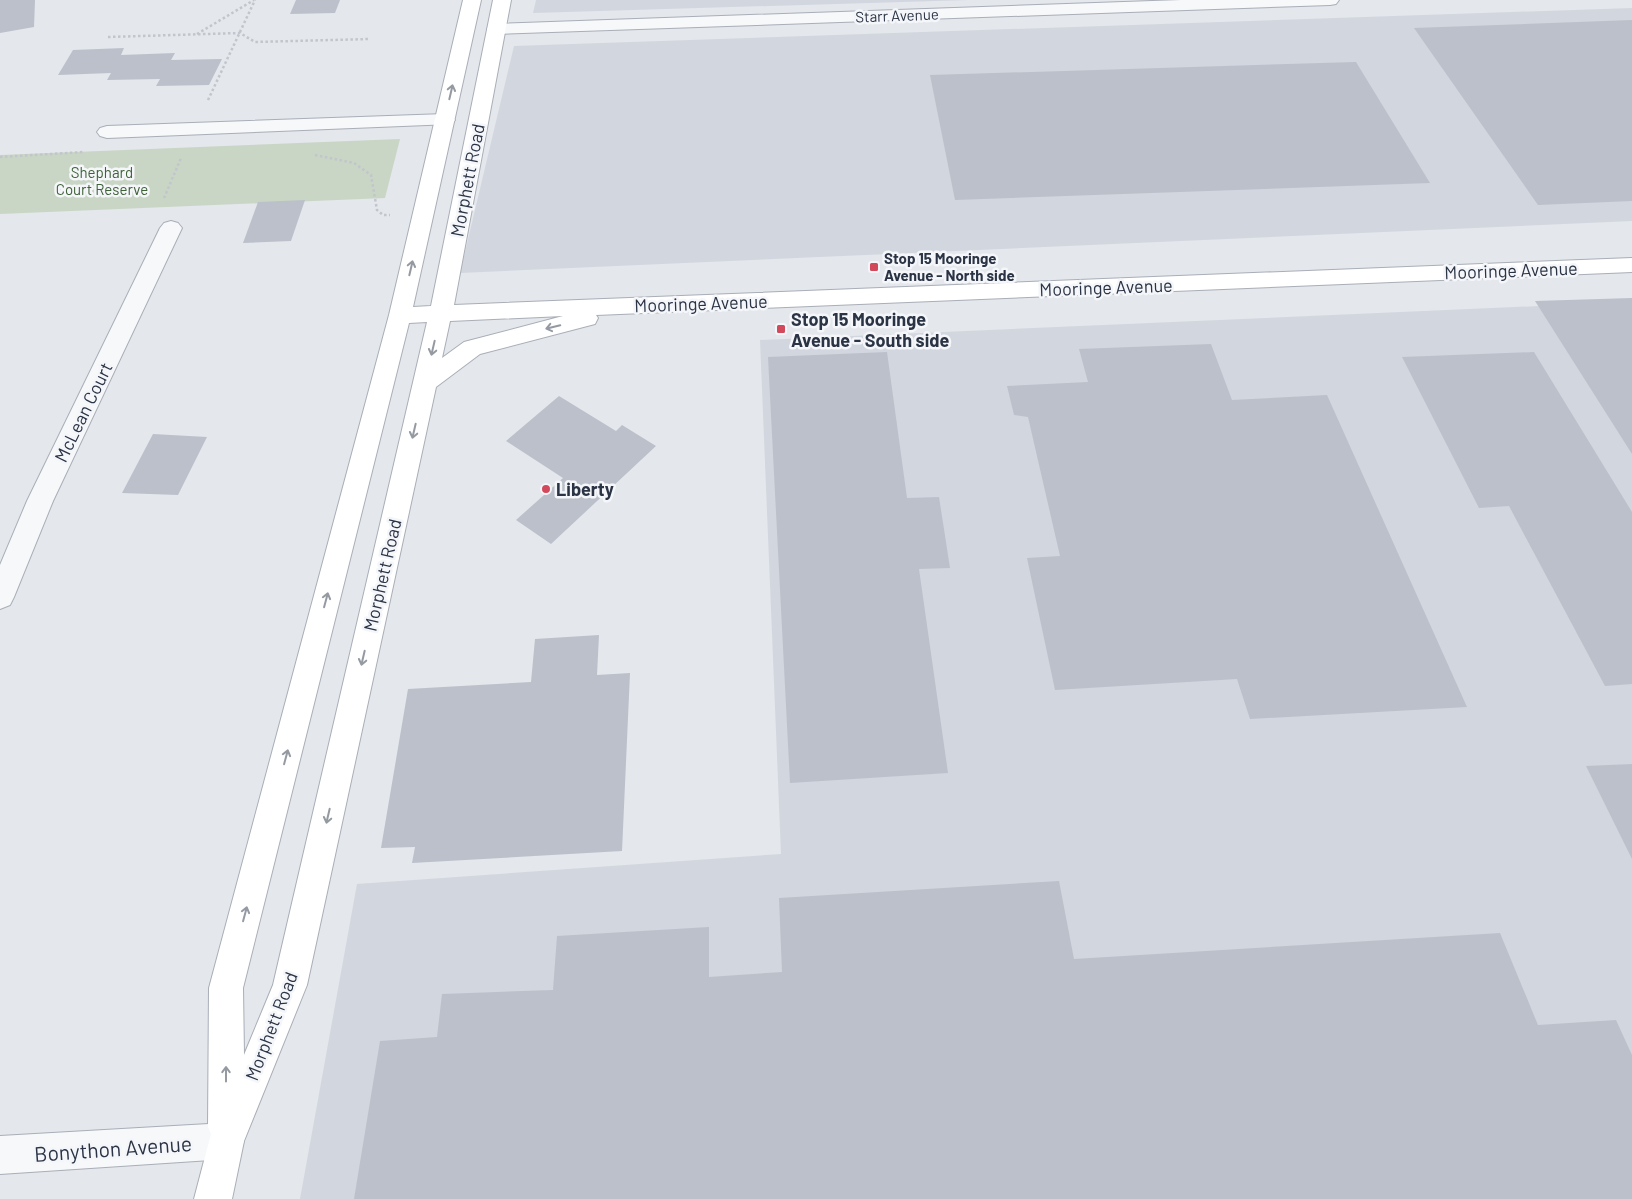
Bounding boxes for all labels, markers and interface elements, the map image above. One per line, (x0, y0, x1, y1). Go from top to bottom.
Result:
street label: Starr Avenue (855, 5, 939, 25)
one-way arrow (447, 85, 456, 101)
street label: Morphett Road (445, 122, 489, 238)
park label: Shephard Court Reserve (56, 163, 148, 198)
place label: Stop 15 Mooringe Avenue - North side (884, 249, 1015, 284)
street label: Mooringe Avenue (1444, 257, 1578, 283)
one-way arrow (407, 260, 416, 276)
marker: Stop 15 Mooringe Avenue - North side (868, 261, 880, 273)
street label: Mooringe Avenue (1039, 274, 1173, 300)
street label: Mooringe Avenue (634, 290, 768, 316)
place label: Stop 15 Mooringe Avenue - South side (791, 308, 949, 351)
one-way arrow (545, 323, 561, 332)
marker: Stop 15 Mooringe Avenue - South side (775, 323, 787, 335)
one-way arrow (428, 339, 437, 355)
street label: McLean Court (49, 359, 117, 465)
one-way arrow (409, 422, 419, 438)
place label: Liberty (556, 478, 614, 500)
marker: Liberty (540, 483, 552, 495)
street label: Morphett Road (358, 517, 406, 633)
one-way arrow (322, 592, 332, 608)
one-way arrow (358, 649, 367, 665)
one-way arrow (281, 749, 291, 765)
one-way arrow (323, 808, 332, 824)
one-way arrow (241, 907, 250, 923)
street label: Morphett Road (240, 969, 302, 1083)
one-way arrow (221, 1067, 231, 1083)
street label: Bonython Avenue (33, 1130, 193, 1166)

